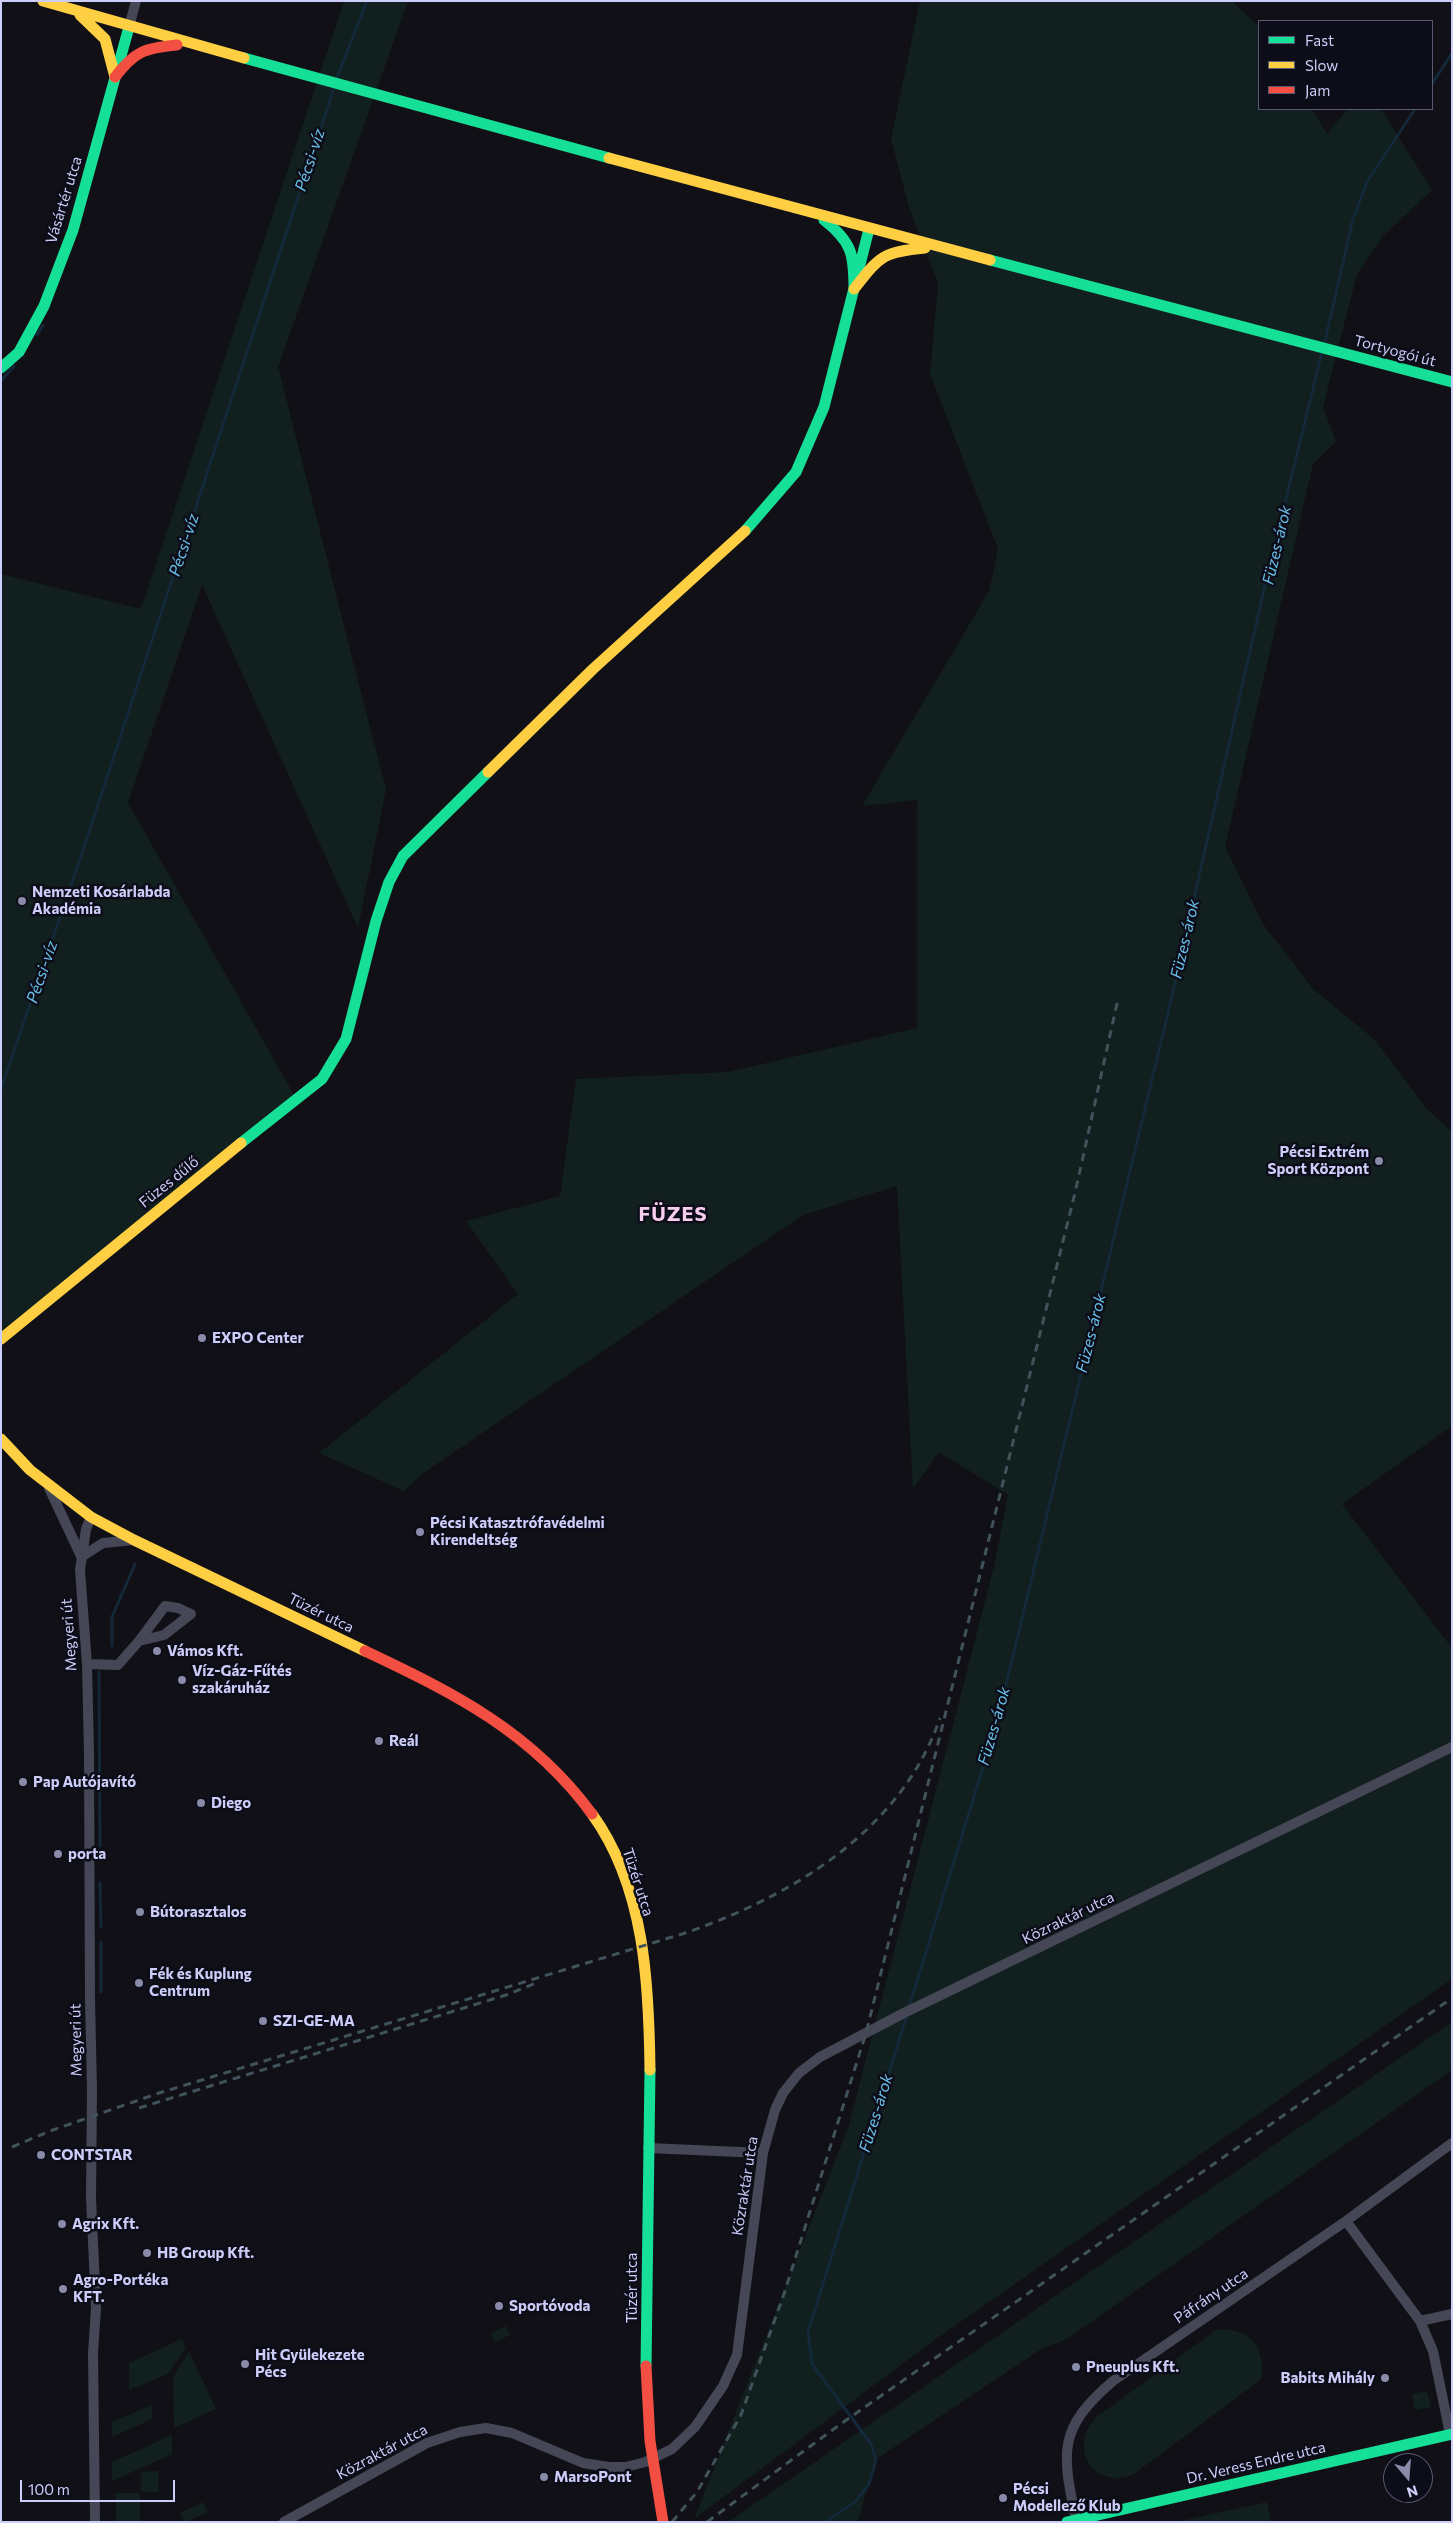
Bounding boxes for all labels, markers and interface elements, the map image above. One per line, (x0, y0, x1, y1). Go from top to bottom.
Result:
legend (1258, 20, 1433, 110)
text: Fast (1305, 31, 1334, 49)
text: Slow (1305, 56, 1338, 74)
text: Jam (1305, 81, 1330, 99)
water label: Pécsi-víz (291, 126, 329, 194)
street label: Vásártér utca (42, 154, 86, 246)
street label: Tortyogói út (1352, 331, 1438, 371)
water label: Füzes-árok (1259, 503, 1295, 587)
water label: Pécsi-víz (165, 511, 203, 579)
place label: Nemzeti Kosárlabda Akadémia (32, 883, 170, 918)
marker: Nemzeti Kosárlabda Akadémia (16, 895, 28, 907)
water label: Füzes-árok (1167, 897, 1203, 981)
water label: Pécsi-víz (22, 938, 62, 1006)
place label: Pécsi Extrém Sport Központ (1267, 1143, 1369, 1178)
street label: Füzes dűlő (136, 1152, 202, 1212)
marker: Pécsi Extrém Sport Központ (1373, 1155, 1385, 1167)
district label: FÜZES (638, 1202, 708, 1226)
water label: Füzes-árok (1072, 1291, 1110, 1375)
place label: EXPO Center (212, 1329, 304, 1347)
marker: EXPO Center (196, 1332, 208, 1344)
place label: Pécsi Katasztrófavédelmi Kirendeltség (430, 1514, 605, 1549)
marker: Pécsi Katasztrófavédelmi Kirendeltség (414, 1526, 426, 1538)
street label: Tüzér utca (285, 1589, 357, 1637)
street label: Megyeri út (57, 1598, 81, 1672)
place label: Vámos Kft. (167, 1642, 243, 1660)
marker: Vámos Kft. (151, 1645, 163, 1657)
place label: Víz-Gáz-Fűtés szakáruház (192, 1662, 292, 1697)
marker: Víz-Gáz-Fűtés szakáruház (176, 1674, 188, 1686)
water label: Füzes-árok (974, 1684, 1014, 1768)
place label: Reál (389, 1732, 419, 1750)
marker: Reál (373, 1735, 385, 1747)
place label: Pap Autójavító (33, 1773, 136, 1791)
marker: Pap Autójavító (17, 1776, 29, 1788)
place label: Diego (211, 1794, 251, 1812)
marker: Diego (195, 1797, 207, 1809)
place label: porta (68, 1845, 106, 1863)
street label: Tüzér utca (619, 1846, 657, 1918)
marker: porta (52, 1848, 64, 1860)
street label: Közraktár utca (1019, 1888, 1117, 1948)
place label: Bútorasztalos (150, 1903, 247, 1921)
marker: Bútorasztalos (134, 1906, 146, 1918)
place label: Fék és Kuplung Centrum (149, 1965, 252, 2000)
marker: Fék és Kuplung Centrum (133, 1977, 145, 1989)
street label: Megyeri út (66, 2003, 86, 2077)
place label: SZI-GE-MA (273, 2012, 355, 2030)
marker: SZI-GE-MA (257, 2015, 269, 2027)
water label: Füzes-árok (855, 2072, 897, 2154)
street label: Közraktár utca (728, 2135, 762, 2237)
place label: CONTSTAR (51, 2146, 133, 2164)
marker: CONTSTAR (35, 2149, 47, 2161)
place label: Agrix Kft. (72, 2215, 139, 2233)
marker: Agrix Kft. (56, 2218, 68, 2230)
place label: HB Group Kft. (157, 2244, 254, 2262)
marker: HB Group Kft. (141, 2247, 153, 2259)
street label: Tüzér utca (623, 2253, 641, 2323)
street label: Páfrány utca (1171, 2265, 1251, 2327)
place label: Agro-Portéka KFT. (73, 2271, 168, 2306)
marker: Agro-Portéka KFT. (57, 2283, 69, 2295)
place label: Sportóvoda (509, 2297, 590, 2315)
marker: Sportóvoda (493, 2300, 505, 2312)
place label: Hit Gyülekezete Pécs (255, 2346, 365, 2381)
marker: Hit Gyülekezete Pécs (239, 2358, 251, 2370)
place label: Pneuplus Kft. (1086, 2358, 1179, 2376)
marker: Pneuplus Kft. (1070, 2361, 1082, 2373)
place label: Babits Mihály (1280, 2369, 1375, 2387)
marker: Babits Mihály (1379, 2372, 1391, 2384)
street label: Közraktár utca (334, 2421, 430, 2483)
street label: Dr. Veress Endre utca (1185, 2438, 1327, 2488)
north arrow (1383, 2453, 1433, 2503)
place label: MarsoPont (554, 2468, 632, 2486)
scale bar (22, 2470, 178, 2502)
marker: MarsoPont (538, 2471, 550, 2483)
text: 100 m (28, 2480, 70, 2498)
place label: Pécsi Modellező Klub (1013, 2480, 1121, 2515)
text: N (1405, 2482, 1420, 2501)
marker: Pécsi Modellező Klub (997, 2492, 1009, 2504)

